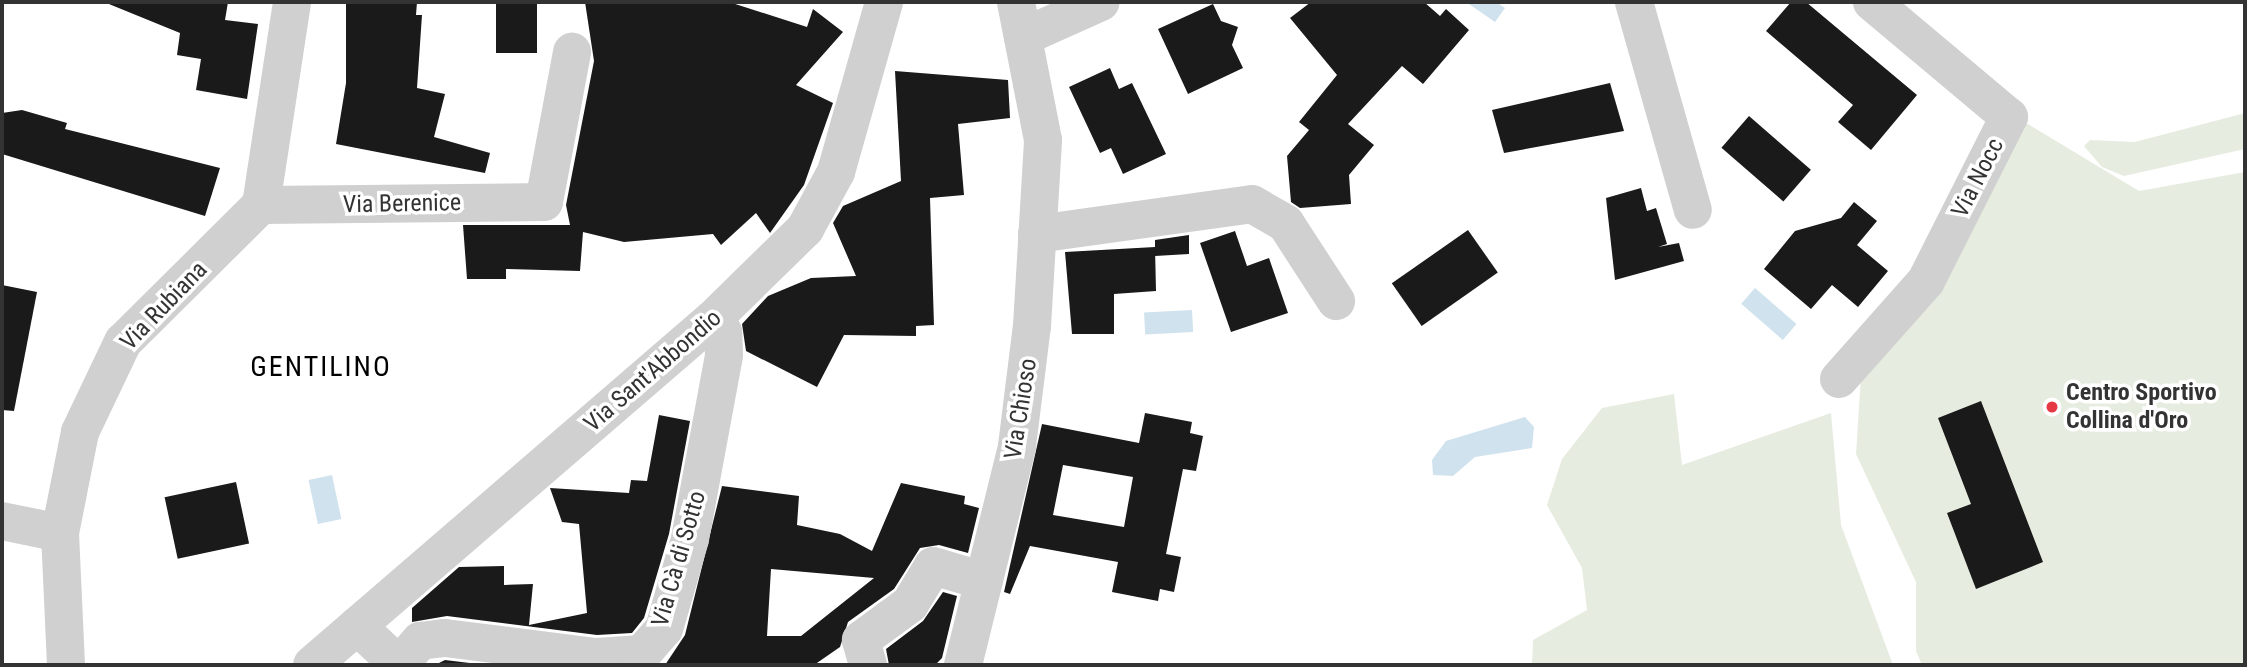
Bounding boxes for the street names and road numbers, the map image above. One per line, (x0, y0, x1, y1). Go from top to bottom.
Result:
street label: Via Nocc (1946, 134, 2010, 222)
street label: Via Berenice (343, 189, 461, 219)
street label: Via Rubiana (115, 256, 213, 356)
street label: Via Sant'Abbondio (579, 304, 727, 438)
street label: Via Chioso (999, 357, 1043, 461)
street label: Via Cà di Sotto (646, 488, 712, 630)

